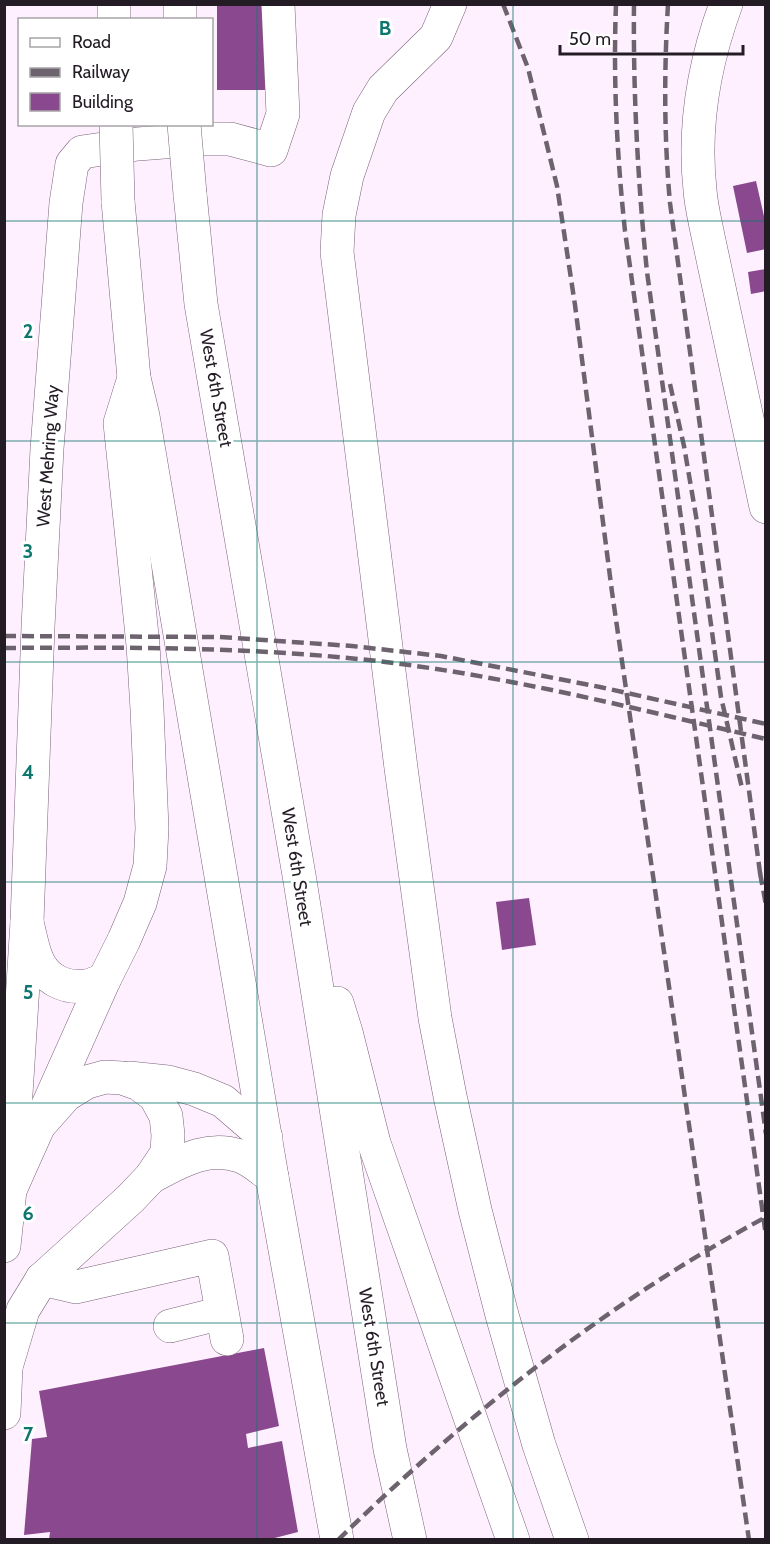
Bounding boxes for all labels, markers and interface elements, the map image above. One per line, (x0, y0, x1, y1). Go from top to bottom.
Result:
text: B (379, 16, 391, 40)
legend (18, 18, 213, 126)
scale bar (560, 18, 743, 56)
text: 50 m (569, 28, 611, 50)
text: Road (72, 31, 111, 53)
text: Railway (72, 61, 130, 83)
text: Building (72, 91, 134, 113)
text: 2 (23, 319, 33, 343)
street label: West 6th Street (195, 327, 237, 449)
street label: West Mehring Way (32, 384, 64, 528)
text: 3 (23, 539, 33, 563)
text: 4 (22, 760, 34, 784)
street label: West 6th Street (277, 806, 317, 928)
text: 5 (23, 980, 33, 1004)
text: 6 (22, 1201, 34, 1225)
street label: West 6th Street (354, 1286, 394, 1408)
text: 7 (23, 1422, 34, 1446)

